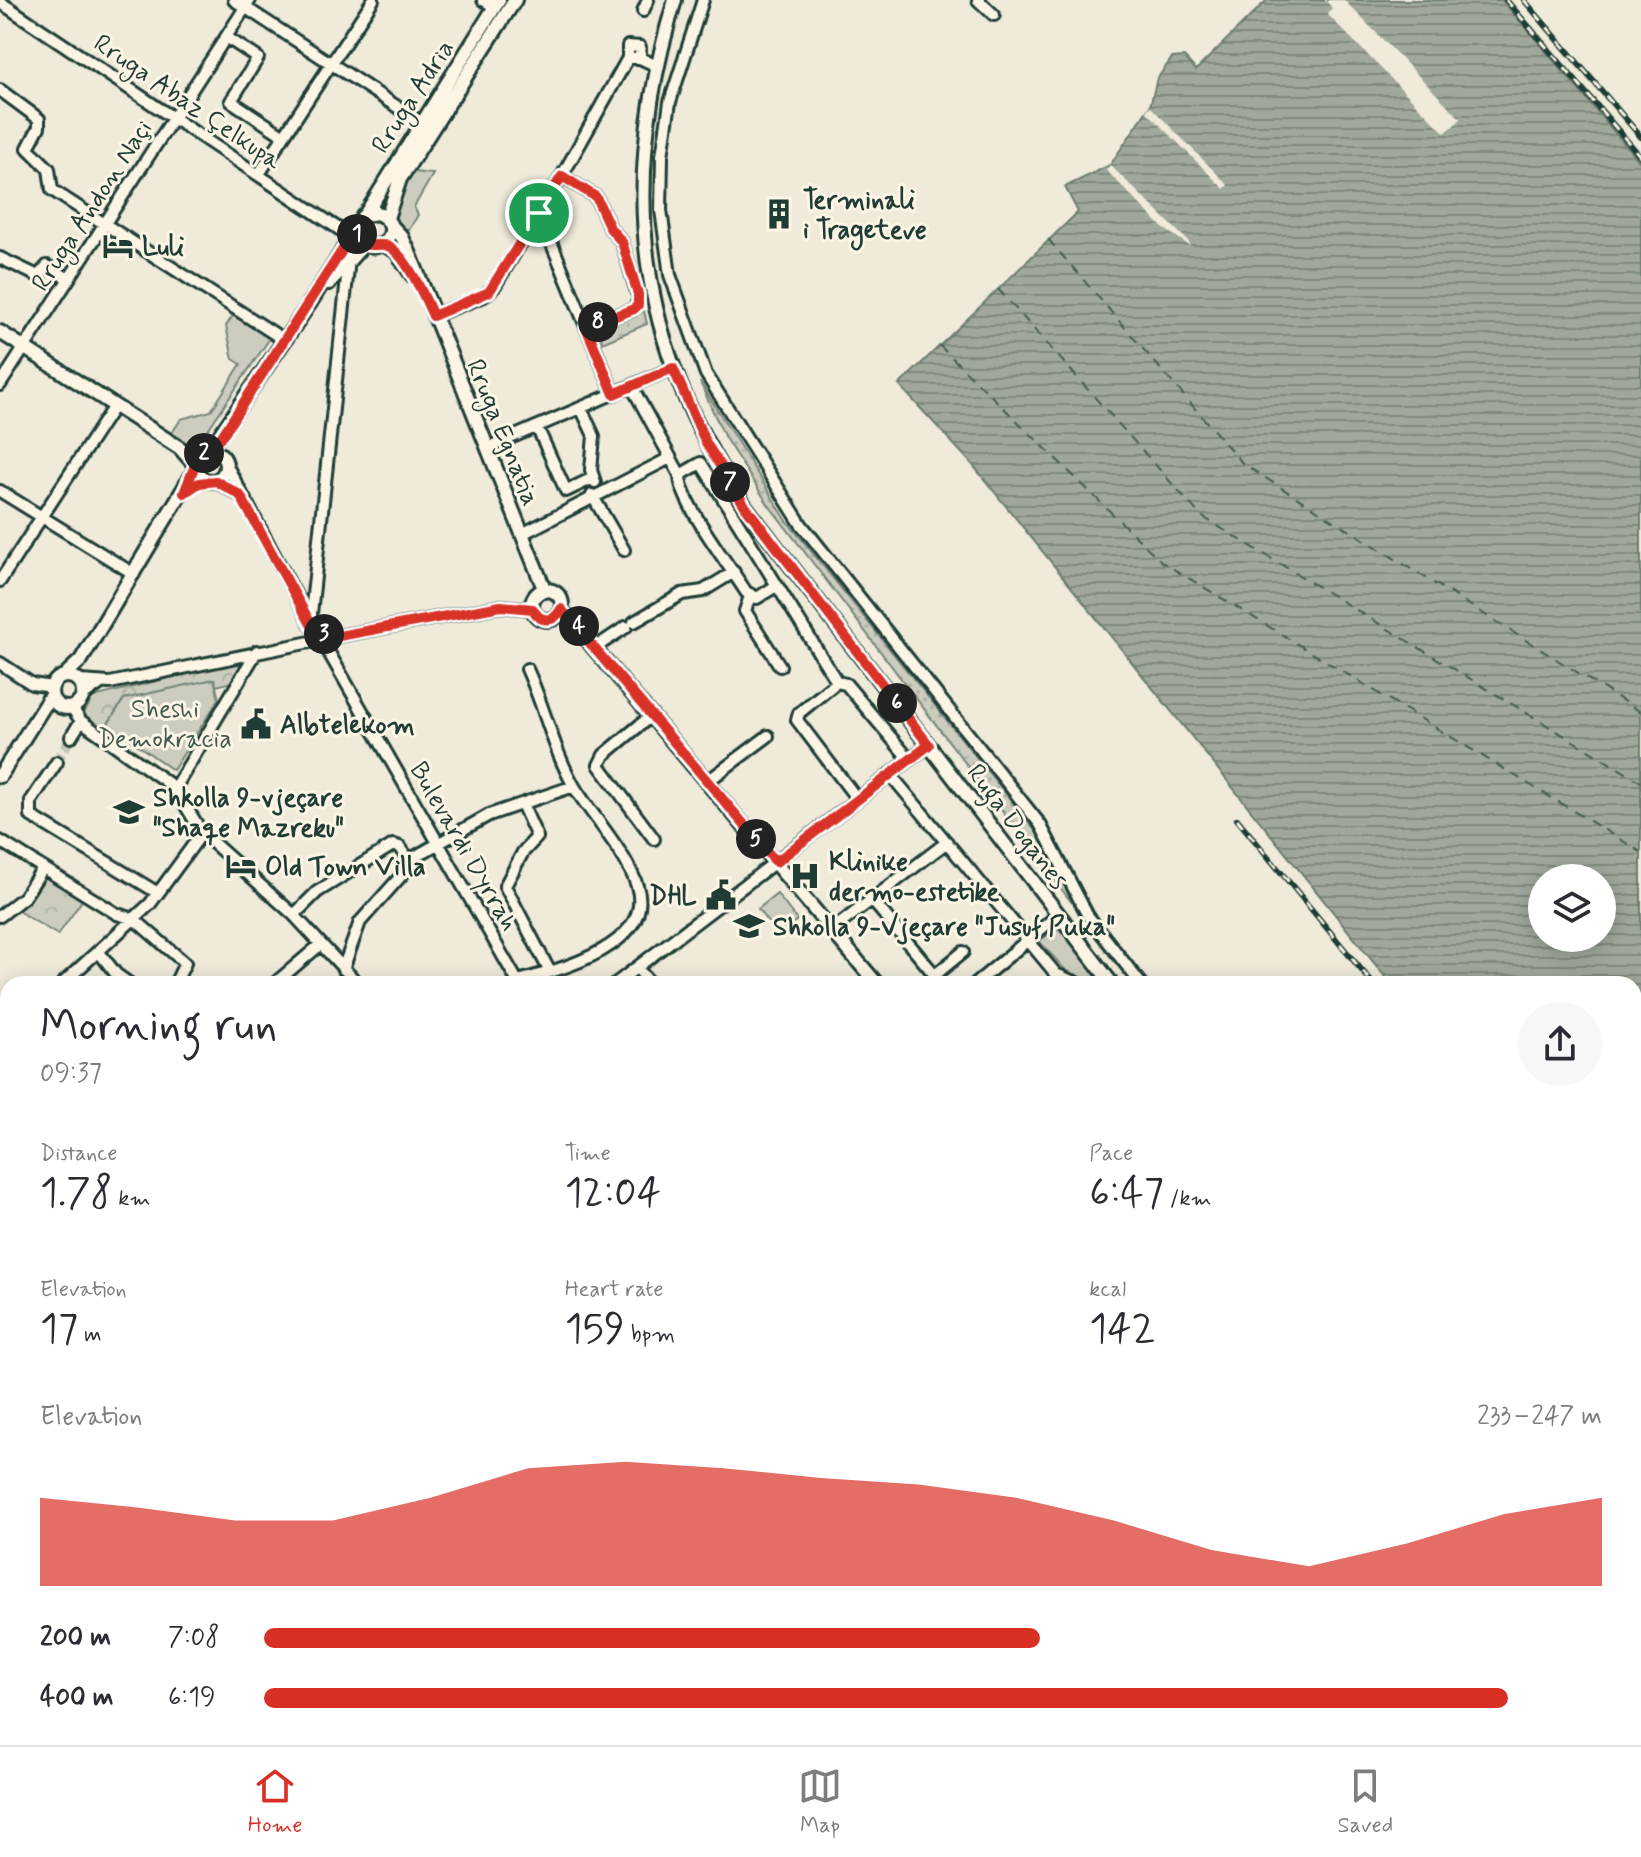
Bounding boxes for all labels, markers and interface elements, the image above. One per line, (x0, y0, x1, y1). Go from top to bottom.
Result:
street label: Rruga Abaz Çelkupa (85, 27, 288, 180)
street label: Rruga Adria (364, 34, 465, 162)
street label: Rruga Andon Naçi (24, 114, 163, 300)
pin (505, 179, 573, 247)
place label: Terminali i Trageteve (803, 184, 927, 251)
icon: arrive (517, 191, 561, 235)
building icon: Terminali i Trageteve (762, 197, 796, 231)
pin: 1 (337, 214, 377, 254)
text: 1 (352, 220, 362, 248)
hotel icon: Luli (101, 229, 135, 263)
place label: Luli (142, 231, 184, 265)
pin: 8 (578, 302, 618, 342)
text: 8 (592, 308, 604, 336)
street label: Rruga Egnatia (455, 354, 547, 512)
pin: 2 (184, 433, 224, 473)
text: 2 (199, 439, 209, 467)
pin: 7 (710, 462, 750, 502)
text: 7 (723, 468, 737, 496)
pin: 4 (559, 606, 599, 646)
text: 4 (573, 612, 585, 640)
pin: 3 (304, 614, 344, 654)
text: 3 (319, 620, 329, 648)
pin: 6 (877, 683, 917, 723)
text: 6 (891, 689, 903, 717)
park label: Sheshi Demokracia (98, 693, 232, 757)
public building icon: Albtelekom (239, 707, 273, 741)
place label: Albtelekom (280, 709, 415, 743)
street label: Bulevardi Dyrrah (401, 756, 526, 938)
street label: Ruga Doganes (956, 757, 1075, 899)
place label: Shkolla 9-vjeçare "Shaqe Mazreku" (153, 782, 344, 846)
school or university icon: Shkolla 9-vjeçare "Shaqe Mazreku" (112, 795, 146, 829)
pin: 5 (736, 819, 776, 859)
text: 5 (749, 825, 763, 853)
place label: Klinike dermo-estetike (829, 846, 999, 910)
hotel icon: Old Town Villa (224, 849, 258, 883)
place label: Old Town Villa (265, 851, 426, 885)
hospital icon: Klinike dermo-estetike (788, 859, 822, 893)
map controls (1528, 864, 1616, 952)
button: layers (1528, 864, 1616, 952)
public building icon: DHL (704, 878, 738, 912)
place label: DHL (649, 880, 697, 914)
school or university icon: Shkolla 9-Vjeçare "Jusuf Puka" (732, 909, 766, 943)
place label: Shkolla 9-Vjeçare "Jusuf Puka" (773, 911, 1115, 945)
text: Morning run (40, 998, 277, 1056)
button: share (1518, 1002, 1602, 1086)
text: 09:37 (40, 1057, 102, 1091)
text: Distance (40, 1140, 117, 1168)
text: Time (565, 1140, 611, 1168)
text: Pace (1089, 1140, 1133, 1168)
text: 1.78 (40, 1168, 112, 1220)
text: 12:04 (565, 1168, 661, 1220)
text: 6:47 (1089, 1168, 1164, 1220)
text: km (112, 1185, 150, 1213)
text: /km (1164, 1185, 1212, 1213)
text: Elevation (40, 1276, 127, 1304)
text: Heart rate (565, 1276, 663, 1304)
text: kcal (1089, 1276, 1126, 1304)
text: 17 (40, 1304, 78, 1356)
text: 159 (565, 1304, 625, 1356)
text: 142 (1089, 1304, 1155, 1356)
text: m (78, 1321, 101, 1349)
text: bpm (625, 1321, 675, 1349)
text: Elevation (40, 1400, 142, 1434)
text: 233–247 m (1477, 1400, 1602, 1434)
text: 200 m (40, 1621, 111, 1655)
text: 7:08 (168, 1621, 220, 1655)
text: 400 m (40, 1681, 113, 1715)
text: 6:19 (168, 1681, 215, 1715)
tab: Home (248, 1764, 302, 1840)
tab: Map (798, 1764, 842, 1840)
tab: Saved (1338, 1764, 1393, 1840)

